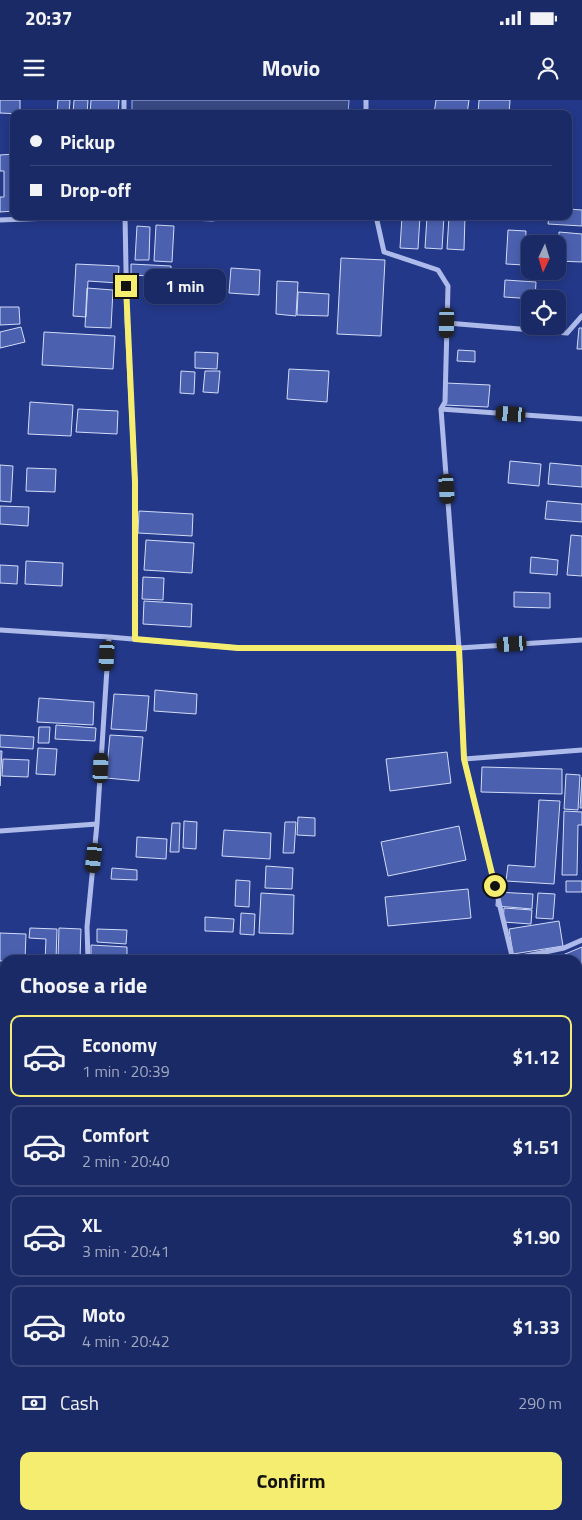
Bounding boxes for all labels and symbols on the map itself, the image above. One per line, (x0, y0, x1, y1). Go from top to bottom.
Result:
north arrow (521, 235, 566, 280)
callout: 1 min (144, 268, 226, 304)
route end (115, 275, 137, 297)
car (439, 308, 454, 338)
car (495, 405, 526, 423)
car (438, 474, 455, 504)
car (496, 635, 527, 653)
car (98, 641, 115, 671)
car (92, 753, 109, 783)
car (84, 842, 103, 874)
route start (484, 875, 506, 897)

